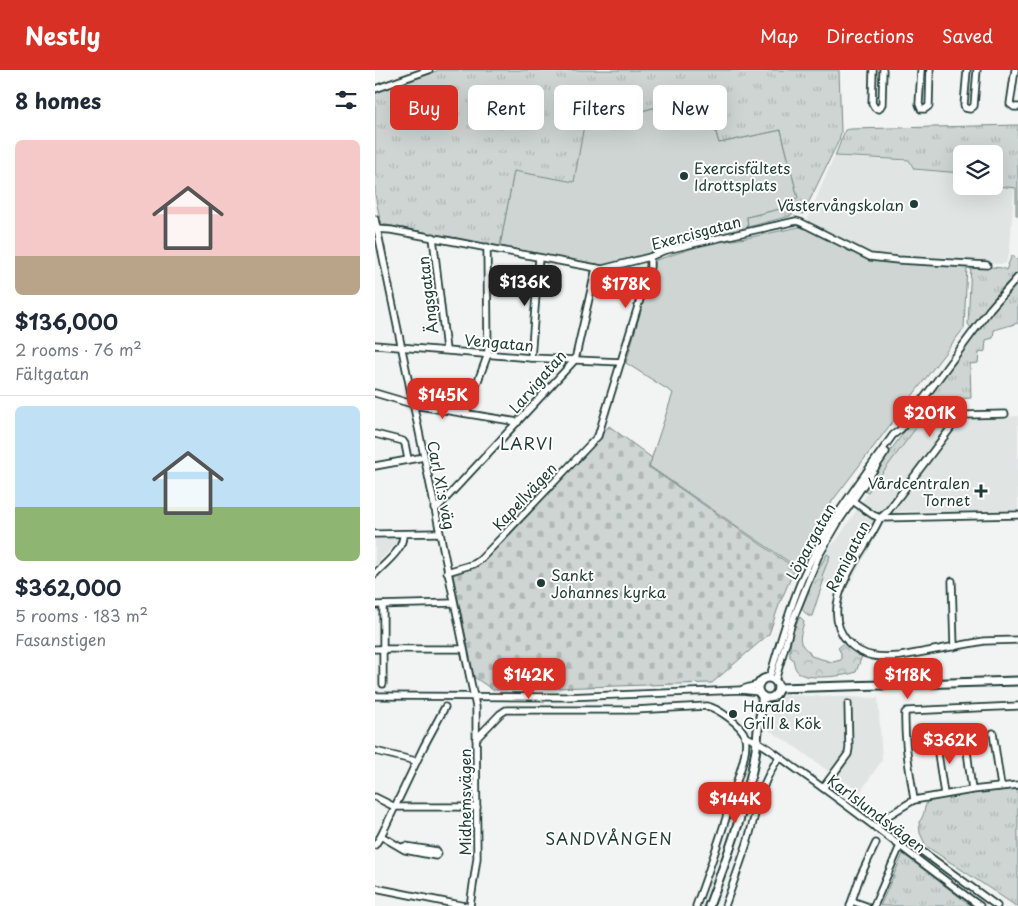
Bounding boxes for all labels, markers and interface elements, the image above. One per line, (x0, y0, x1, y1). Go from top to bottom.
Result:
text: Nestly (25, 17, 101, 53)
text: Map (760, 22, 798, 49)
text: Directions (826, 22, 914, 49)
text: Saved (942, 22, 993, 49)
text: 8 homes (15, 84, 101, 116)
chip: Buy (390, 85, 458, 130)
chip: Rent (468, 85, 544, 130)
chip: Filters (554, 85, 643, 130)
chip: New (653, 85, 727, 130)
icon: filters (332, 86, 360, 114)
map controls (953, 145, 1003, 195)
button: layers (953, 145, 1003, 195)
place label: Exercisfältets Idrottsplats (694, 156, 790, 196)
marker: Exercisfältets Idrottsplats (678, 170, 690, 182)
icon: home (143, 173, 233, 263)
place label: Västervångskolan (777, 193, 904, 216)
marker: Västervångskolan (908, 198, 920, 210)
street label: Exercisgatan (649, 209, 743, 255)
street label: Ängsgatan (411, 255, 443, 335)
pin: $136K (490, 264, 560, 307)
pin: $178K (591, 266, 661, 309)
text: $136K (500, 269, 550, 293)
text: $178K (602, 271, 650, 295)
text: $136,000 (15, 305, 118, 337)
street label: Vengatan (463, 328, 535, 356)
text: 2 rooms · 76 m² (15, 337, 142, 361)
street label: Larvigatan (503, 344, 571, 418)
text: Fältgatan (15, 361, 89, 385)
pin: $145K (408, 378, 478, 420)
text: $145K (418, 382, 468, 406)
pin: $201K (895, 396, 965, 438)
text: $201K (904, 400, 956, 424)
district label: LARVI (500, 431, 554, 455)
icon: home (143, 438, 233, 528)
street label: Carl XI:s väg (422, 439, 462, 531)
street label: Kapellvägen (486, 457, 562, 535)
place label: Vårdcentralen Tornet (868, 471, 970, 511)
marker: Vårdcentralen Tornet (974, 484, 988, 498)
street label: Löpargatan (780, 499, 840, 583)
street label: Remigatan (819, 516, 875, 596)
place label: Sankt Johannes kyrka (551, 563, 667, 603)
text: $362,000 (15, 571, 121, 603)
marker: Sankt Johannes kyrka (535, 577, 547, 589)
text: 5 rooms · 183 m² (15, 603, 148, 627)
text: Fasanstigen (15, 627, 106, 651)
pin: $142K (494, 658, 564, 700)
pin: $118K (873, 658, 943, 700)
text: $142K (504, 662, 554, 686)
text: $118K (885, 662, 931, 686)
place label: Haralds Grill & Kök (743, 694, 822, 734)
marker: Haralds Grill & Kök (727, 708, 739, 720)
pin: $362K (915, 722, 985, 765)
text: $362K (923, 727, 977, 751)
street label: Midhemsvägen (453, 748, 476, 856)
street label: Karlslundsvägen (823, 768, 931, 858)
pin: $144K (700, 782, 770, 824)
text: $144K (709, 786, 761, 810)
district label: SANDVÅNGEN (545, 826, 673, 850)

